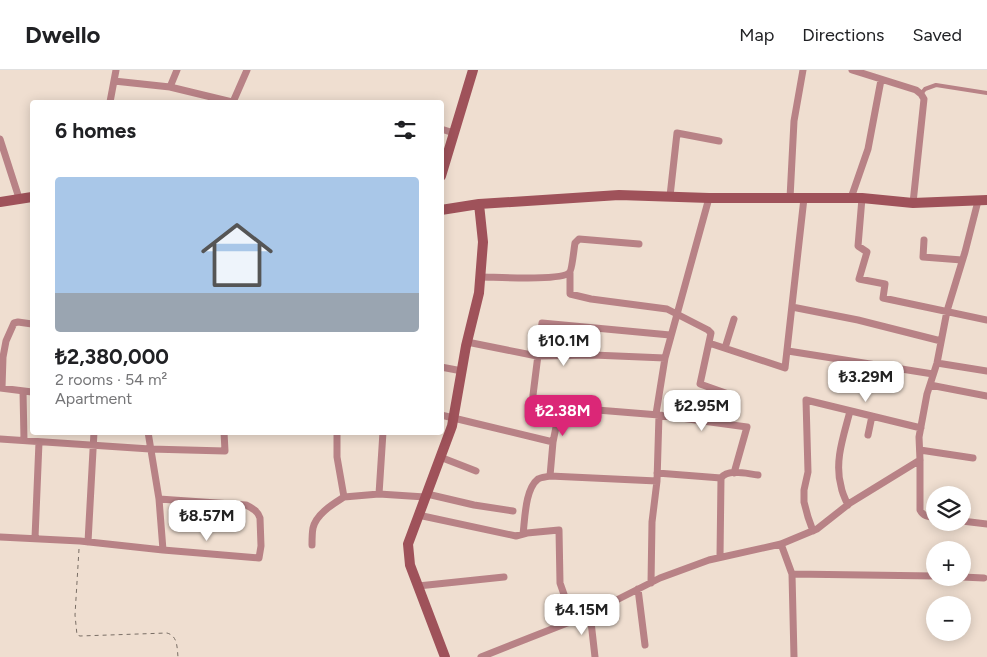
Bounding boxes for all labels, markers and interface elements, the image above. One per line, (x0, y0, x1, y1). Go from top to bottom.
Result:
text: Dwello (25, 20, 101, 49)
text: Map (739, 24, 774, 46)
text: Directions (802, 24, 884, 46)
text: Saved (912, 24, 962, 46)
icon: filters (391, 116, 419, 144)
text: 6 homes (55, 118, 136, 143)
icon: home (192, 210, 282, 300)
pin: ₺10.1M (523, 324, 605, 367)
text: ₺10.1M (539, 331, 589, 350)
text: ₺2,380,000 (55, 344, 169, 369)
pin: ₺3.29M (825, 360, 907, 403)
text: ₺3.29M (839, 367, 893, 386)
text: 2 rooms · 54 m² (55, 370, 167, 389)
text: Apartment (55, 389, 132, 408)
pin: ₺2.95M (661, 390, 743, 432)
pin: ₺2.38M (522, 394, 604, 437)
text: ₺2.95M (675, 396, 729, 415)
text: ₺2.38M (536, 401, 590, 420)
map controls (926, 486, 971, 641)
button: layers (926, 486, 971, 531)
pin: ₺8.57M (166, 500, 248, 542)
text: ₺8.57M (180, 506, 234, 525)
button: + (926, 541, 971, 586)
pin: ₺4.15M (541, 594, 623, 636)
button: − (926, 596, 971, 641)
text: ₺4.15M (555, 600, 609, 619)

